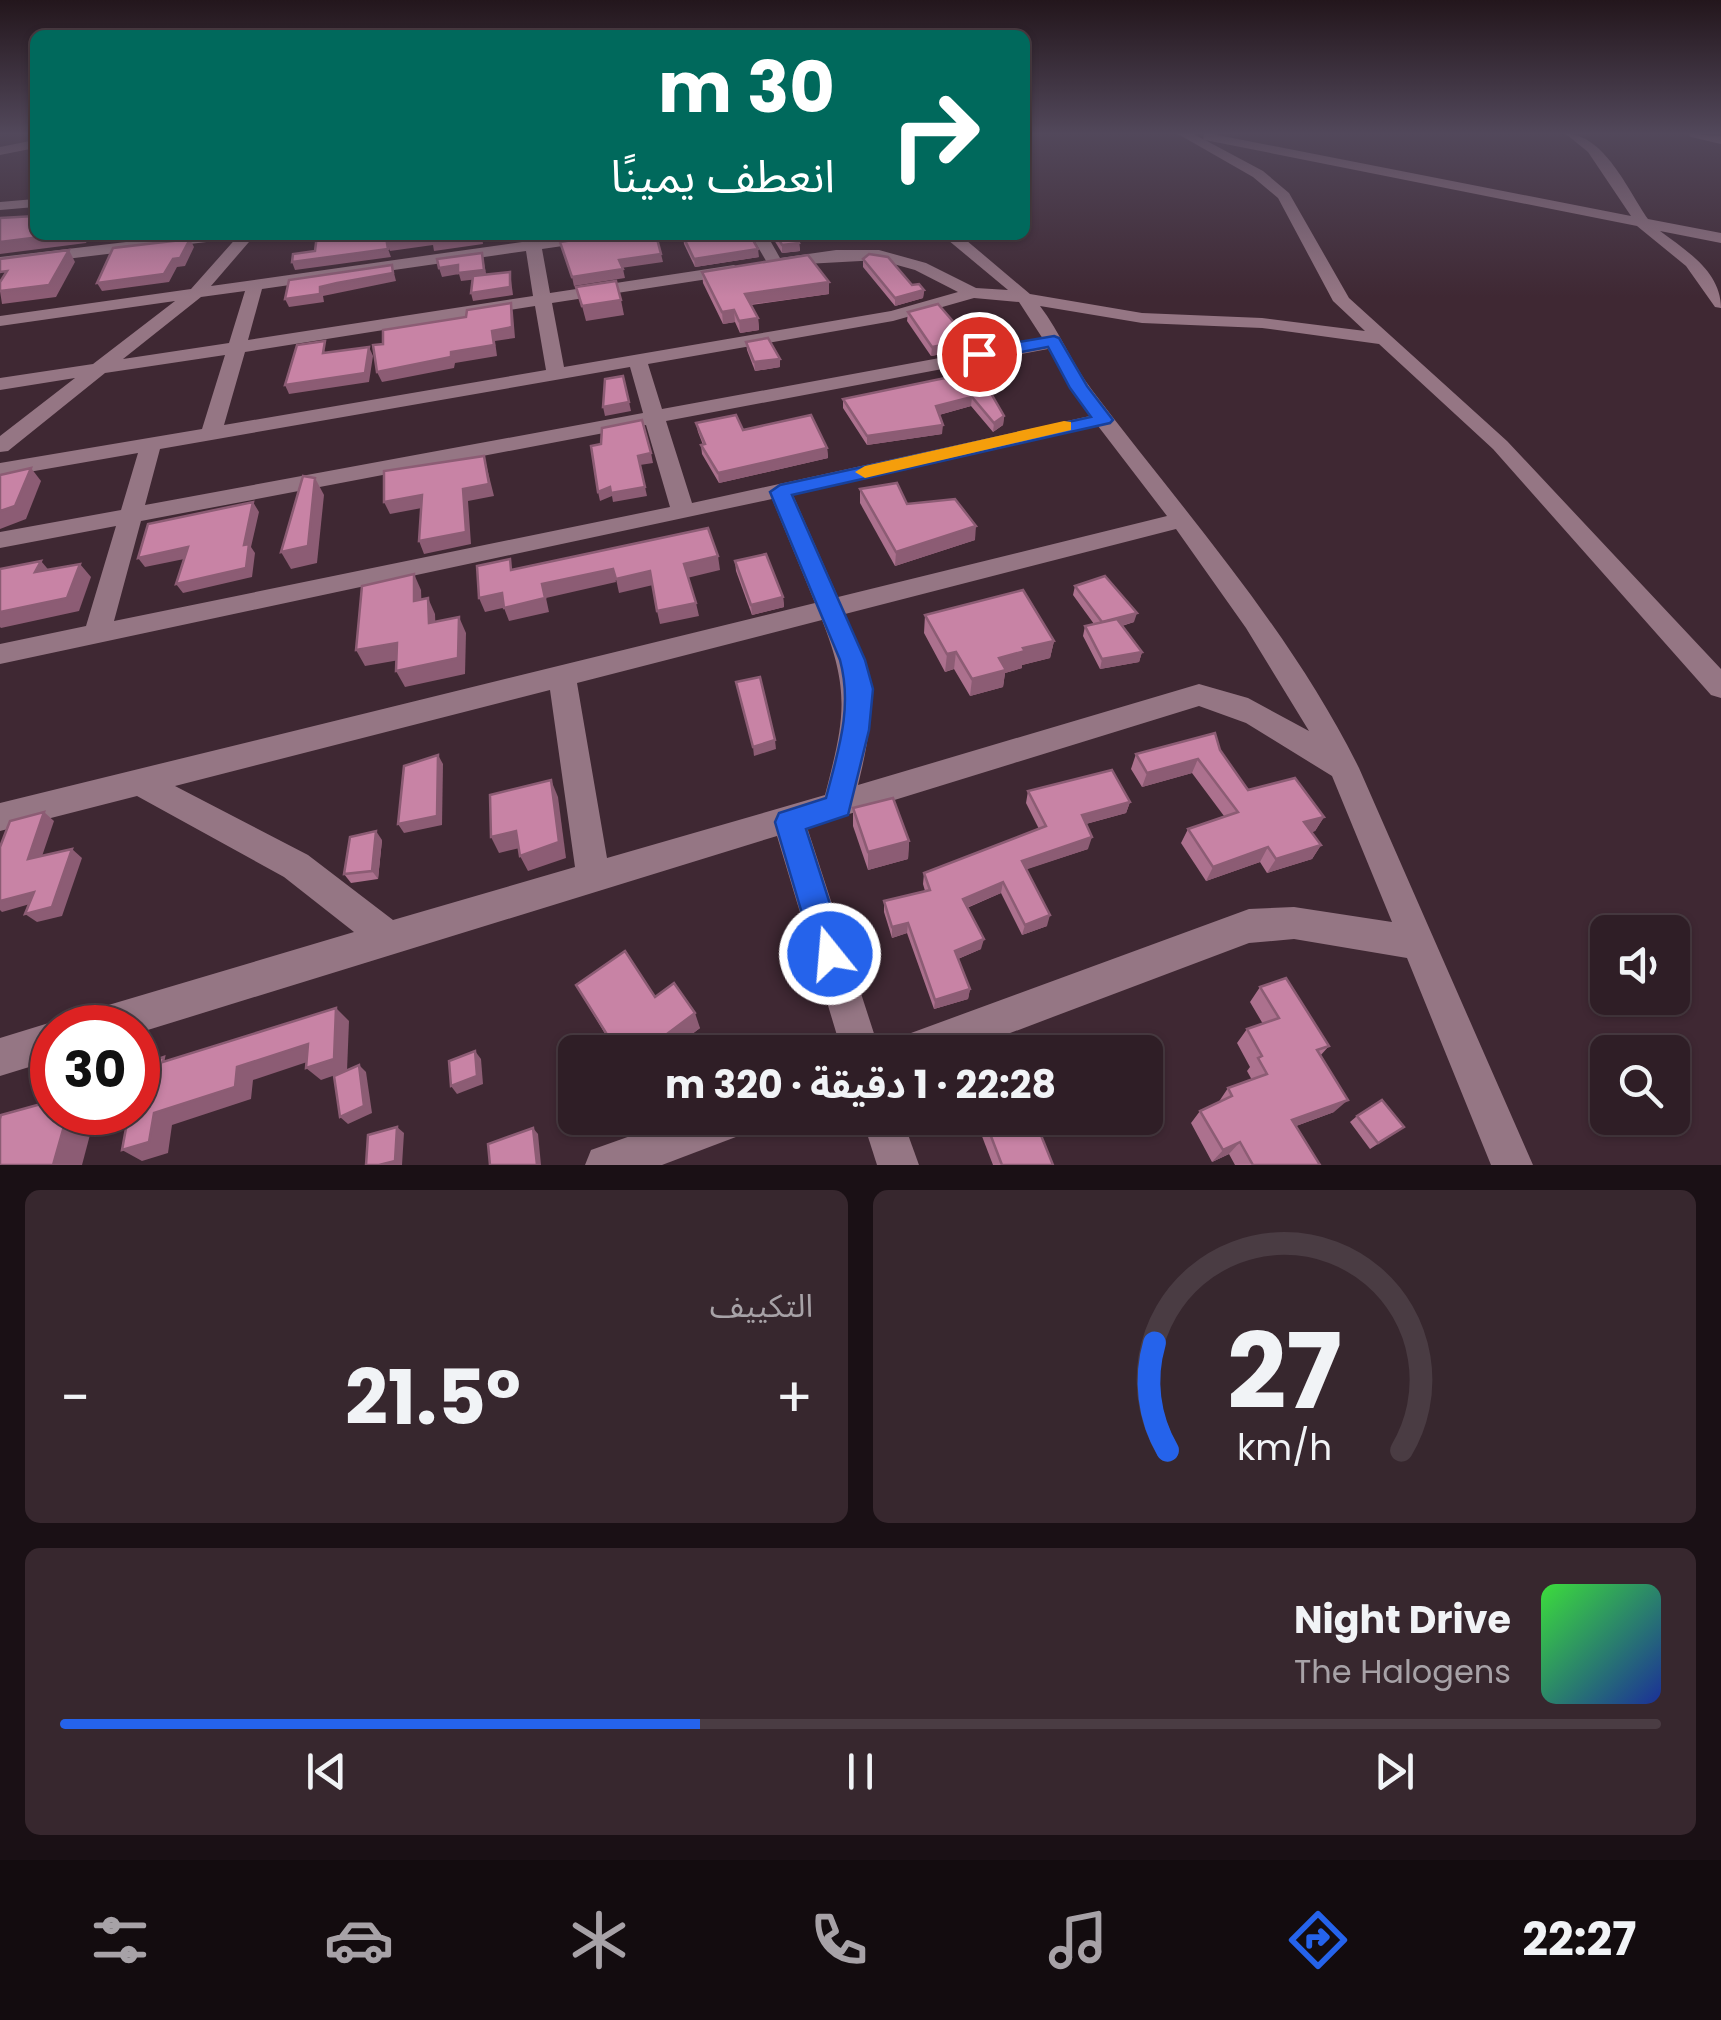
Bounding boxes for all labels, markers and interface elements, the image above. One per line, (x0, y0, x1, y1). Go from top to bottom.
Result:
text: 30 m (658, 38, 835, 137)
icon: right (870, 70, 1000, 200)
text: انعطف يمينًا (611, 145, 835, 208)
pin (937, 312, 1022, 397)
icon: arrive (952, 327, 1007, 382)
position arrow (778, 902, 882, 1006)
map controls (1590, 915, 1690, 1135)
button: sound (1590, 915, 1690, 1015)
speed limit sign: 30 (30, 1005, 160, 1135)
button: search (1590, 1035, 1690, 1135)
text: 22:28 · 1 دقيقة · 320 m (665, 1058, 1056, 1111)
text: التكييف (710, 1283, 813, 1328)
text: 27 (1227, 1299, 1342, 1444)
text: 21.5° (345, 1345, 521, 1450)
text: − (60, 1359, 90, 1436)
text: + (775, 1359, 813, 1436)
text: km/h (1237, 1422, 1332, 1473)
text: Night Drive (1294, 1593, 1511, 1646)
text: The Halogens (1294, 1649, 1511, 1694)
icon: previous (299, 1744, 354, 1799)
icon: pause (833, 1744, 888, 1799)
icon: next (1367, 1744, 1422, 1799)
icon: filters (85, 1905, 155, 1975)
icon: car (324, 1905, 394, 1975)
icon: climate (564, 1905, 634, 1975)
icon: phone (804, 1905, 874, 1975)
icon: music (1043, 1905, 1113, 1975)
icon: directions (1283, 1905, 1353, 1975)
text: 22:27 (1522, 1908, 1636, 1971)

